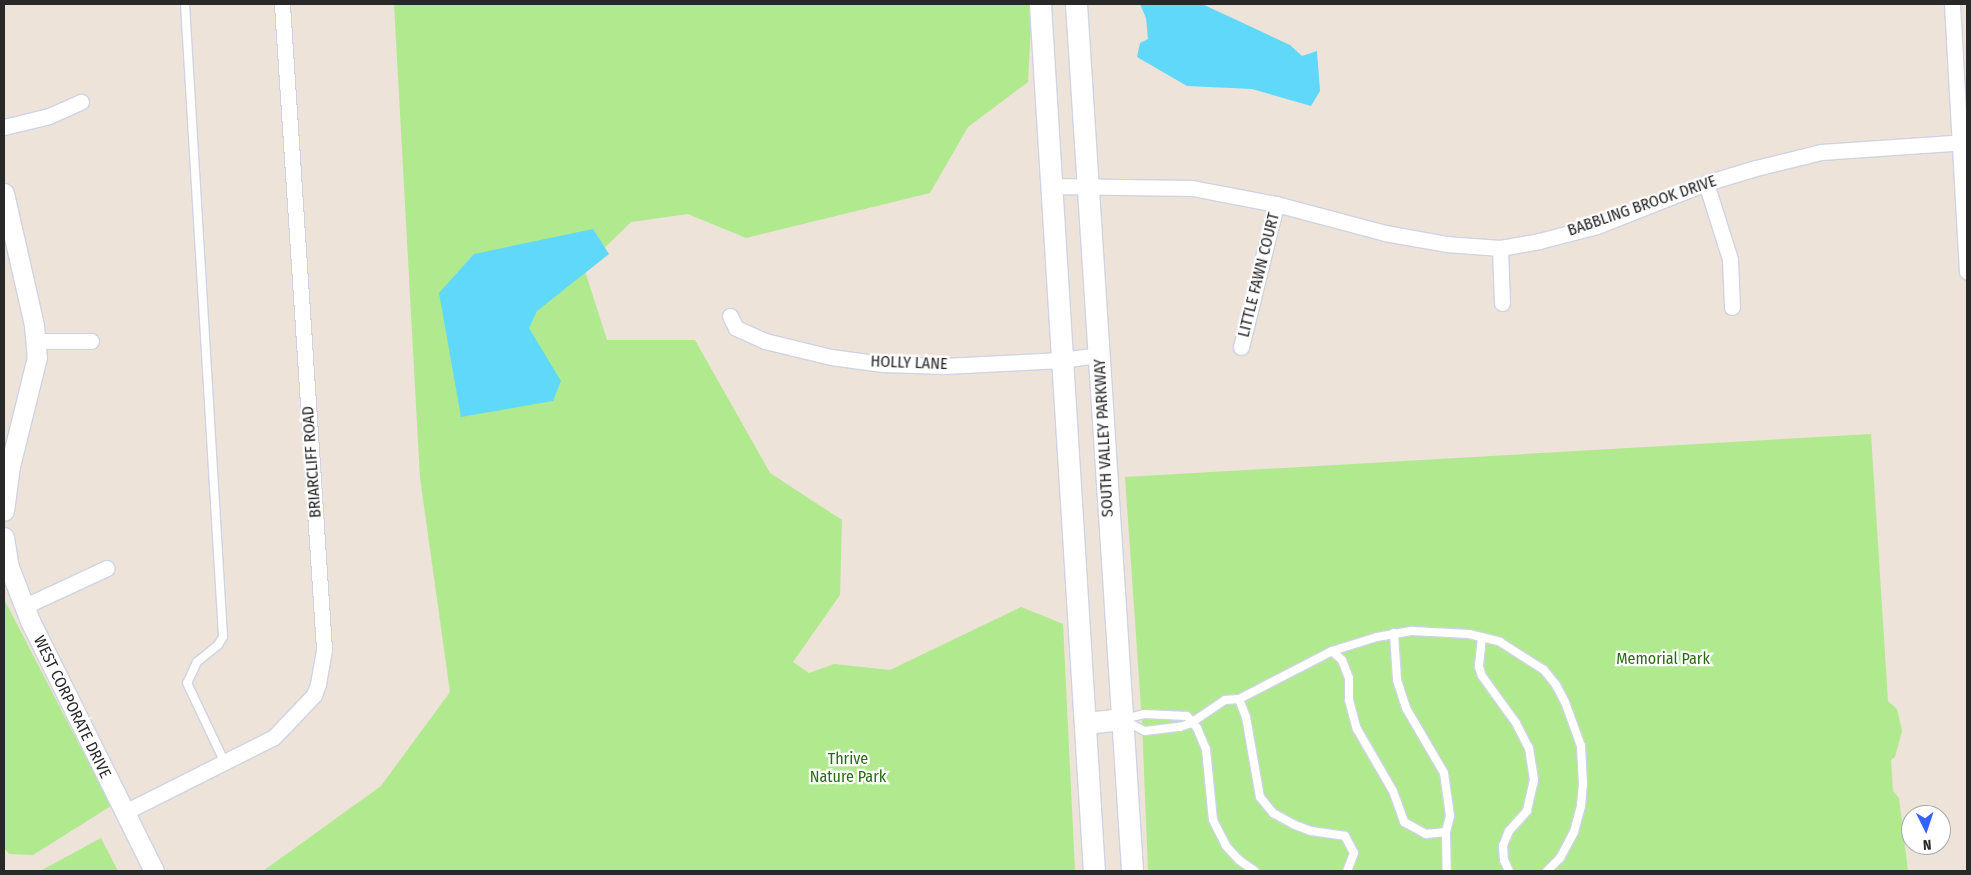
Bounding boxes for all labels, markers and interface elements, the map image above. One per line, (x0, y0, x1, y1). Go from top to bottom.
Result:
street label: BABBLING BROOK DRIVE (1565, 172, 1719, 240)
street label: LITTLE FAWN COURT (1234, 211, 1284, 339)
street label: HOLLY LANE (870, 352, 948, 374)
street label: SOUTH VALLEY PARKWAY (1090, 358, 1118, 518)
street label: BRIARCLIFF ROAD (299, 405, 325, 519)
street label: WEST CORPORATE DRIVE (29, 633, 115, 781)
park label: Memorial Park (1616, 649, 1710, 669)
park label: Thrive Nature Park (810, 749, 886, 787)
north arrow (1901, 805, 1951, 855)
text: N (1922, 836, 1932, 853)

